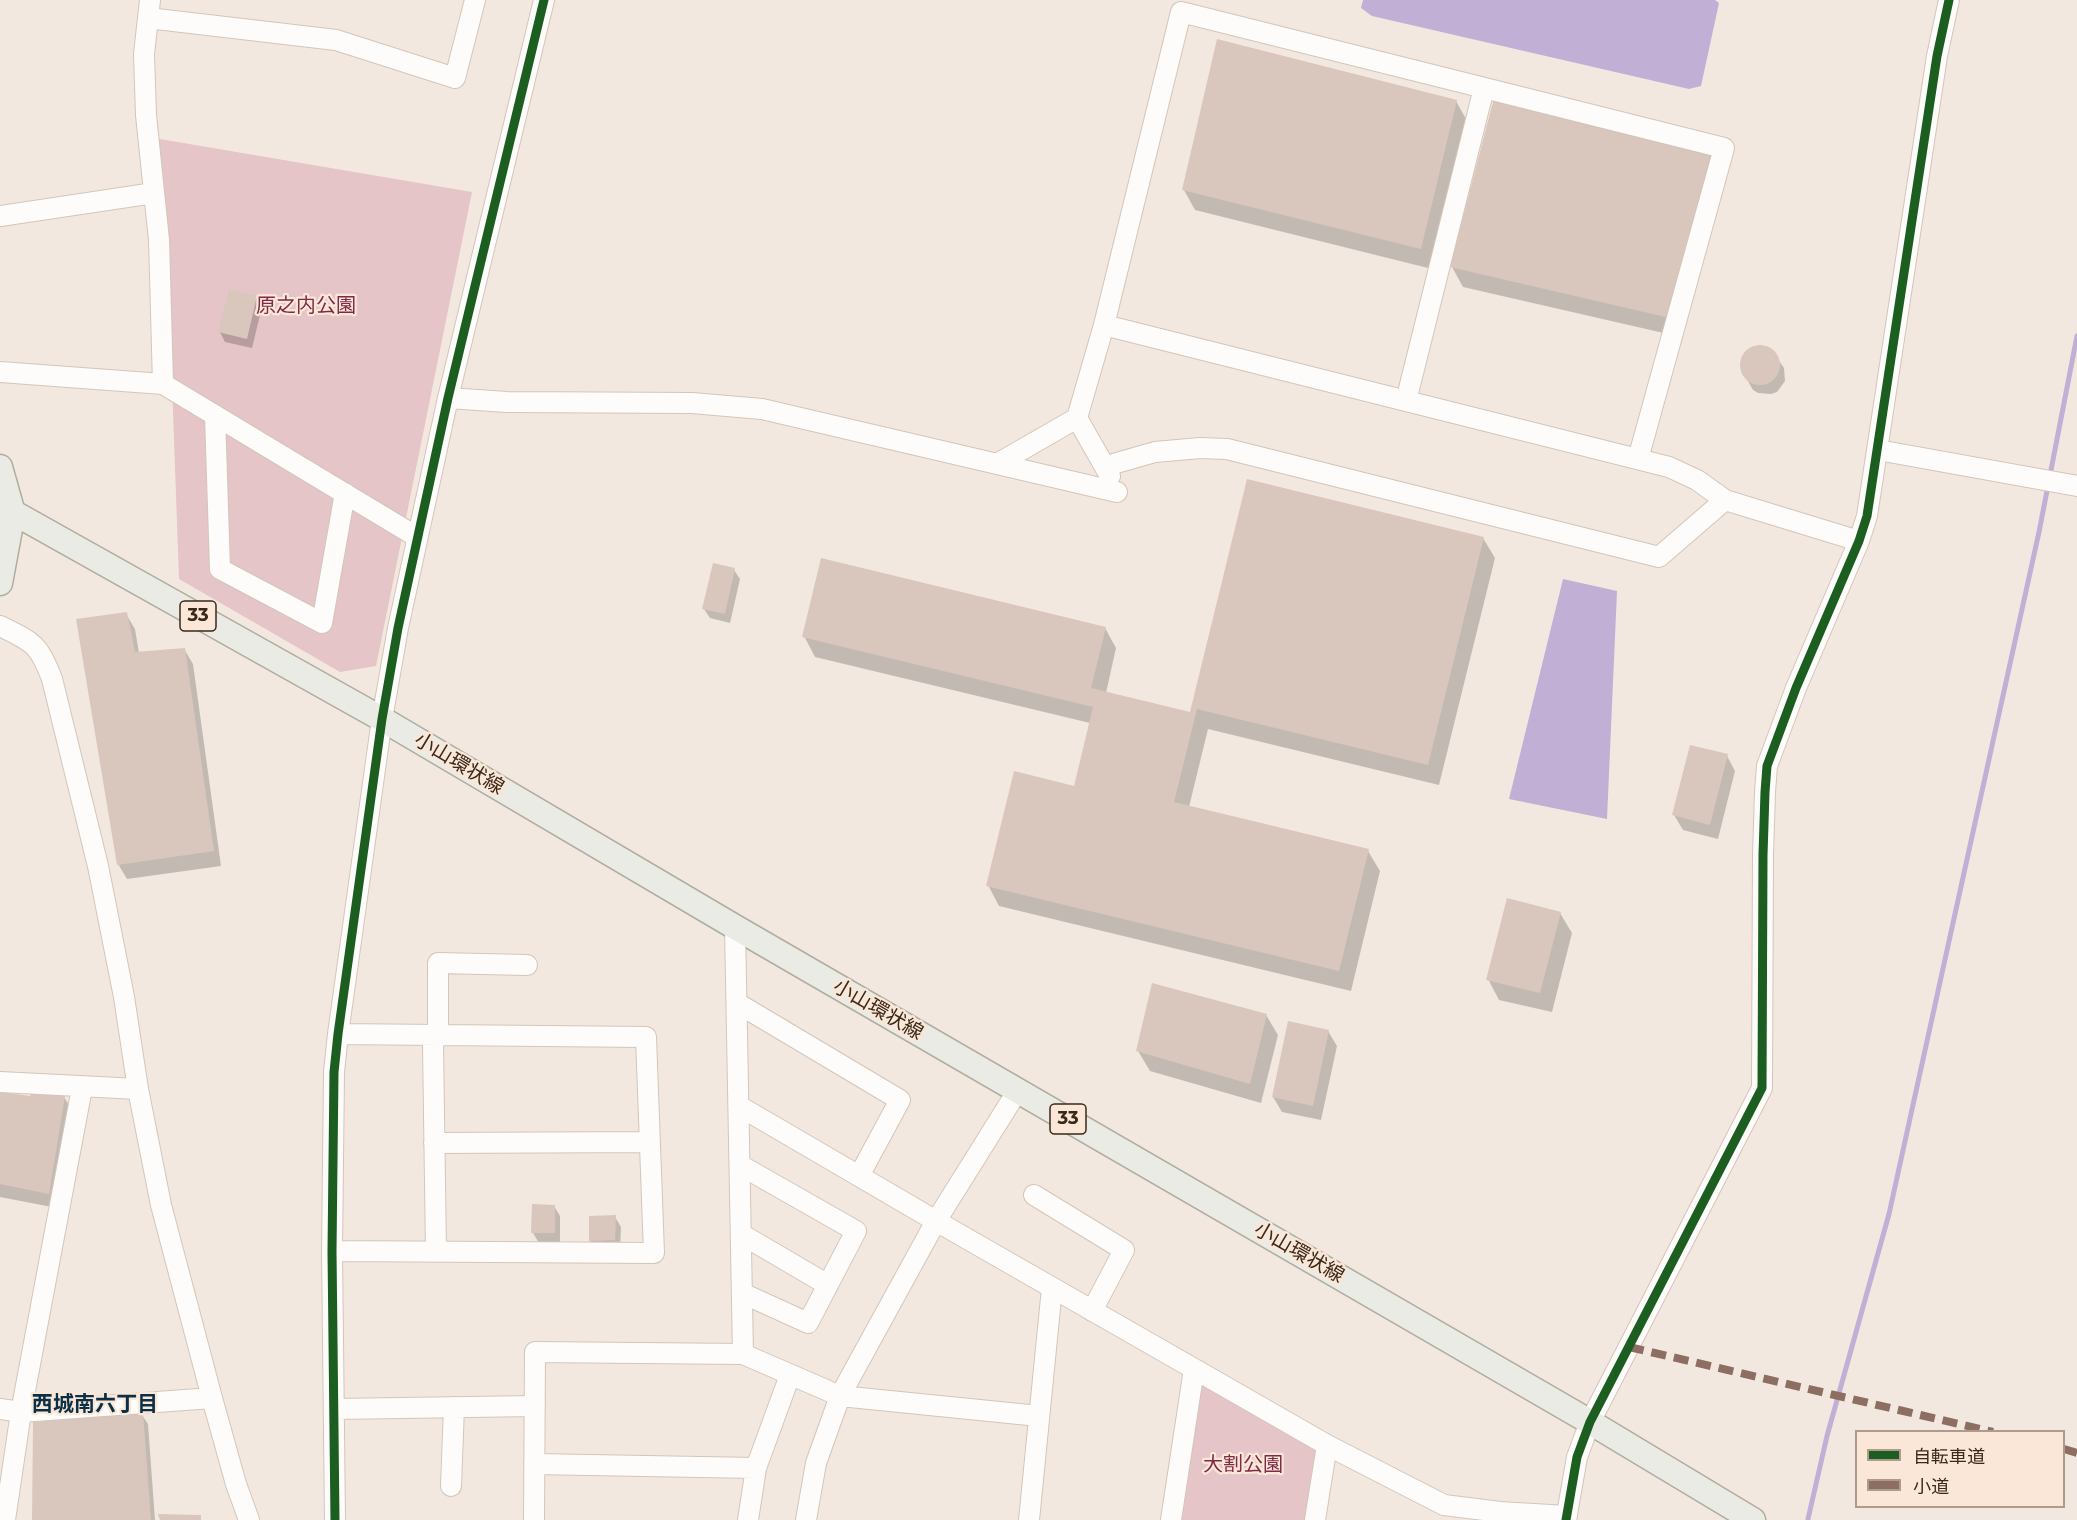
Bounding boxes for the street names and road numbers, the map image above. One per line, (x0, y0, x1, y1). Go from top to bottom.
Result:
road number: 33 (180, 601, 216, 631)
street label: 小山環状線 (410, 728, 508, 800)
street label: 小山環状線 (829, 975, 927, 1045)
road number: 33 (1050, 1104, 1086, 1134)
street label: 小山環状線 (1250, 1218, 1348, 1288)

